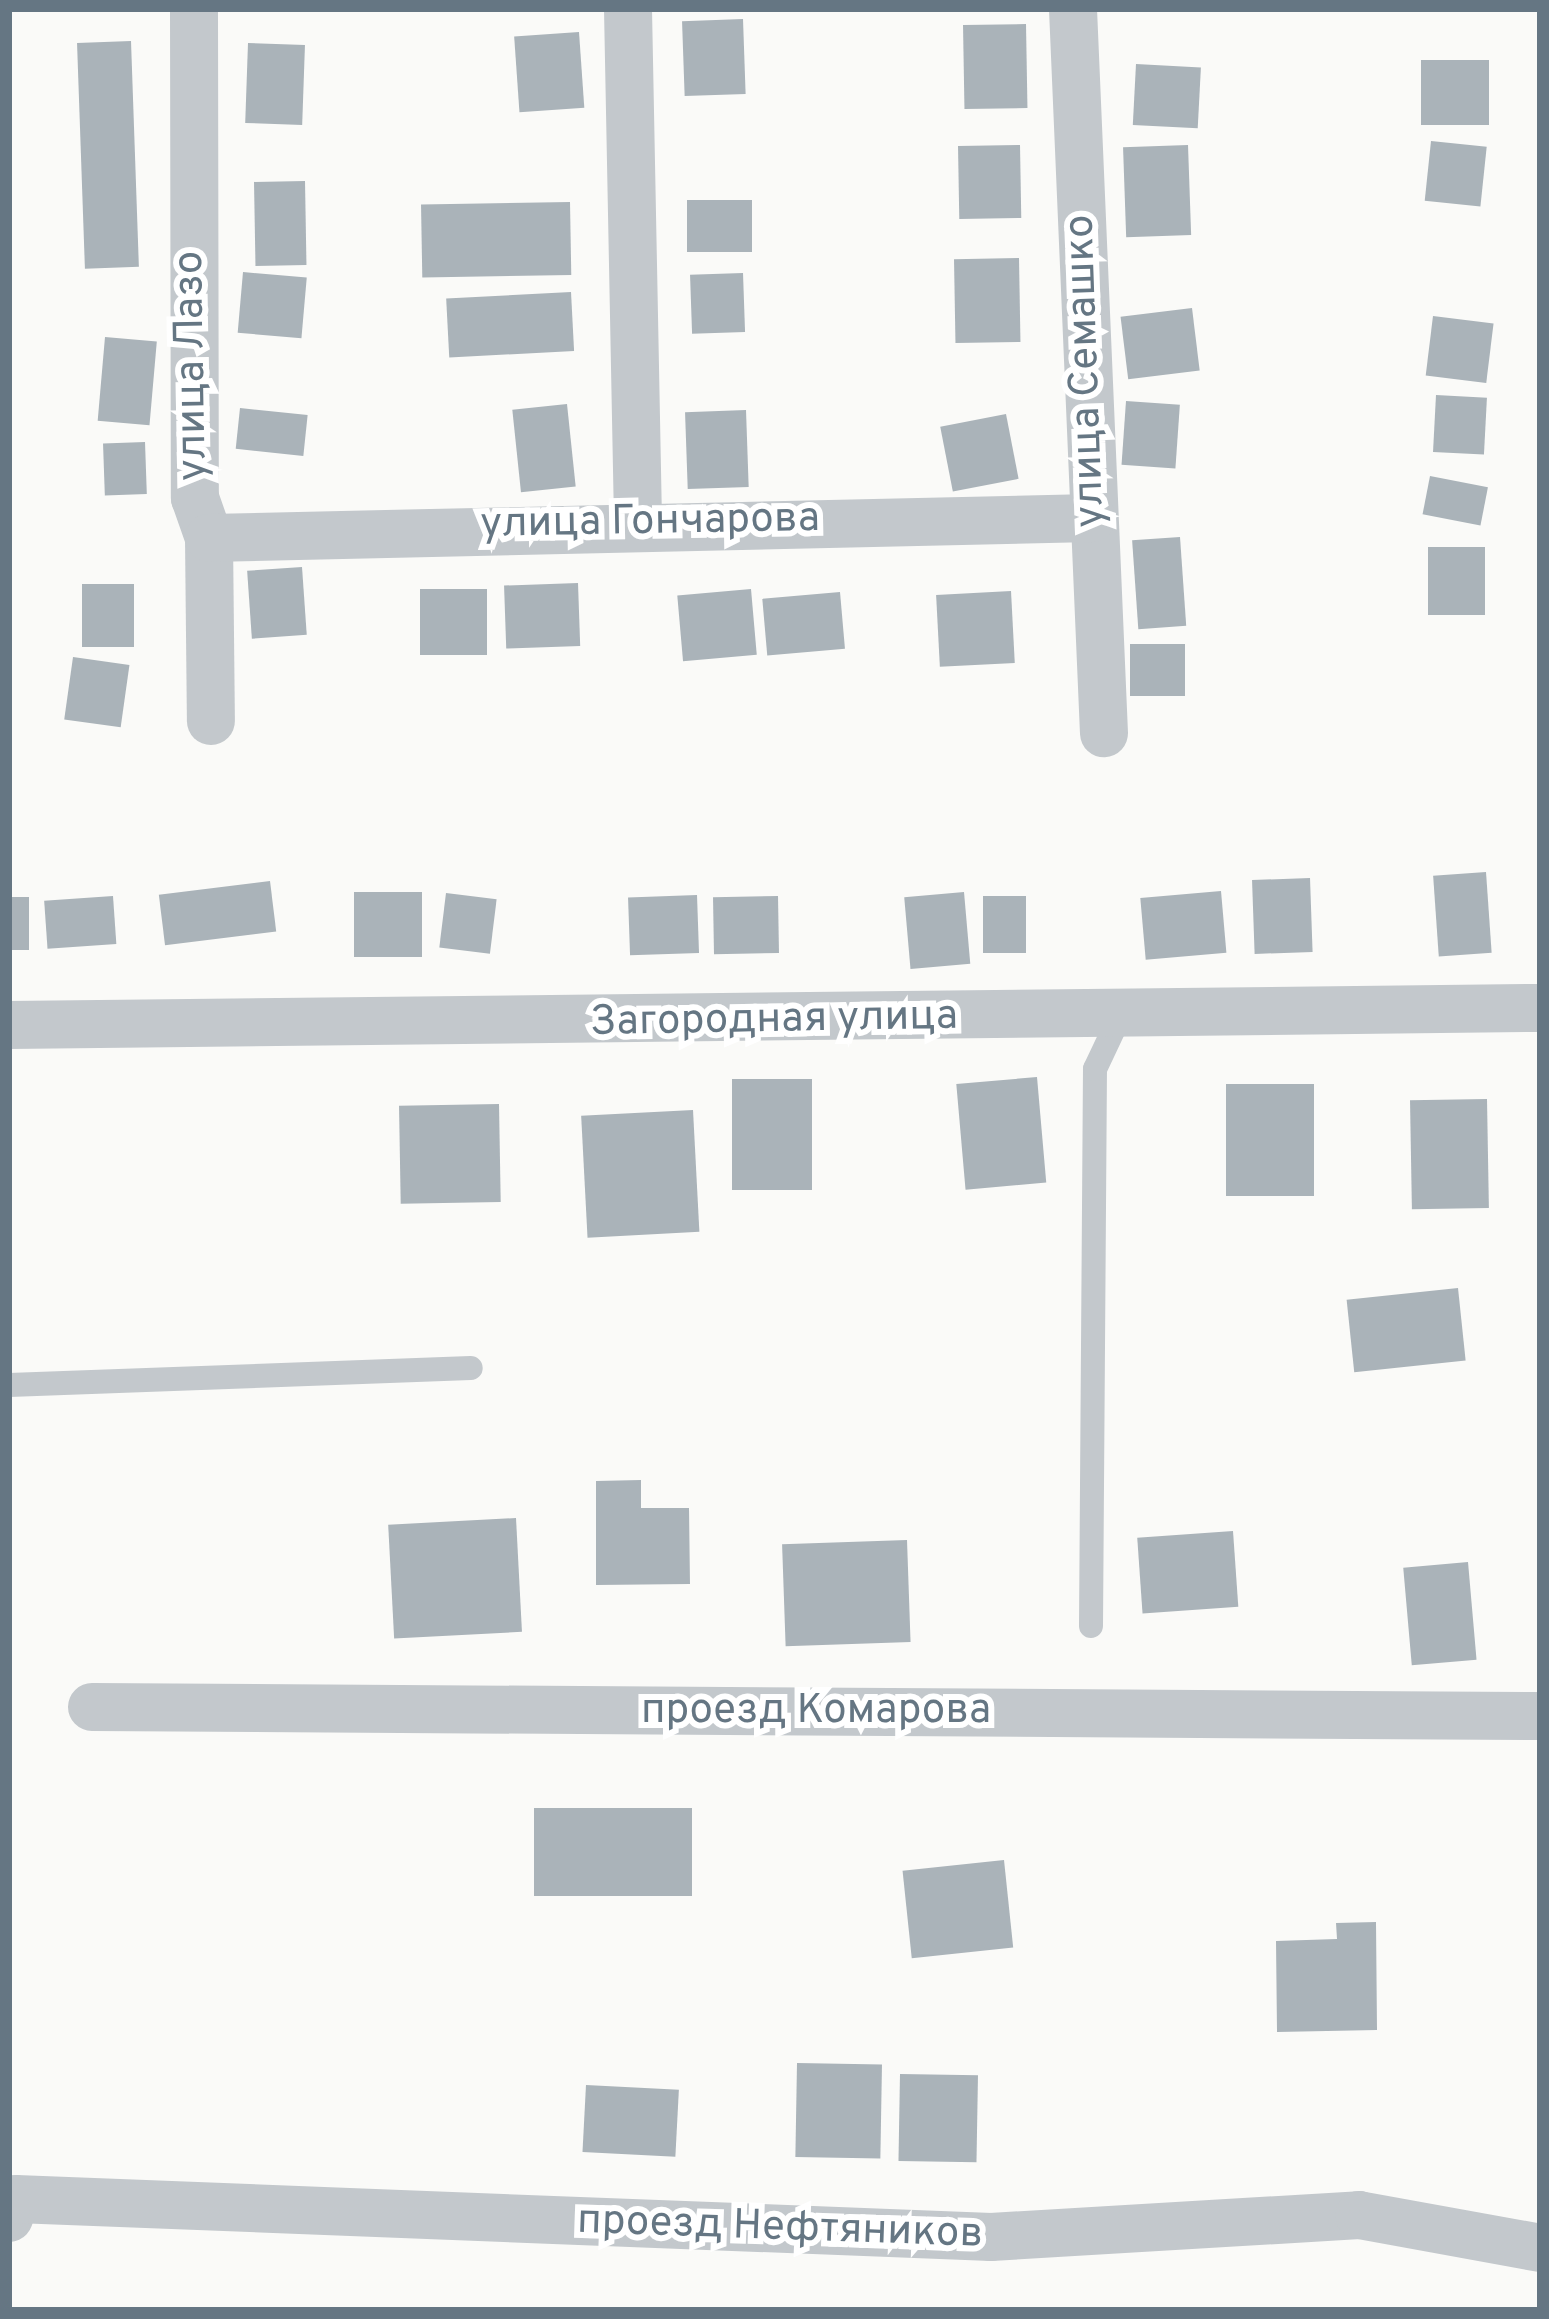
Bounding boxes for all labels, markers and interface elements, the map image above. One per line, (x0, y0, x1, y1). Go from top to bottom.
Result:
street label: улица Семашко (1056, 214, 1118, 528)
street label: улица Лазо (166, 250, 220, 482)
street label: улица Гончарова (480, 495, 820, 551)
street label: Загородная улица (590, 993, 958, 1049)
street label: проезд Комарова (641, 1687, 991, 1737)
street label: проезд Нефтяников (576, 2197, 984, 2261)

